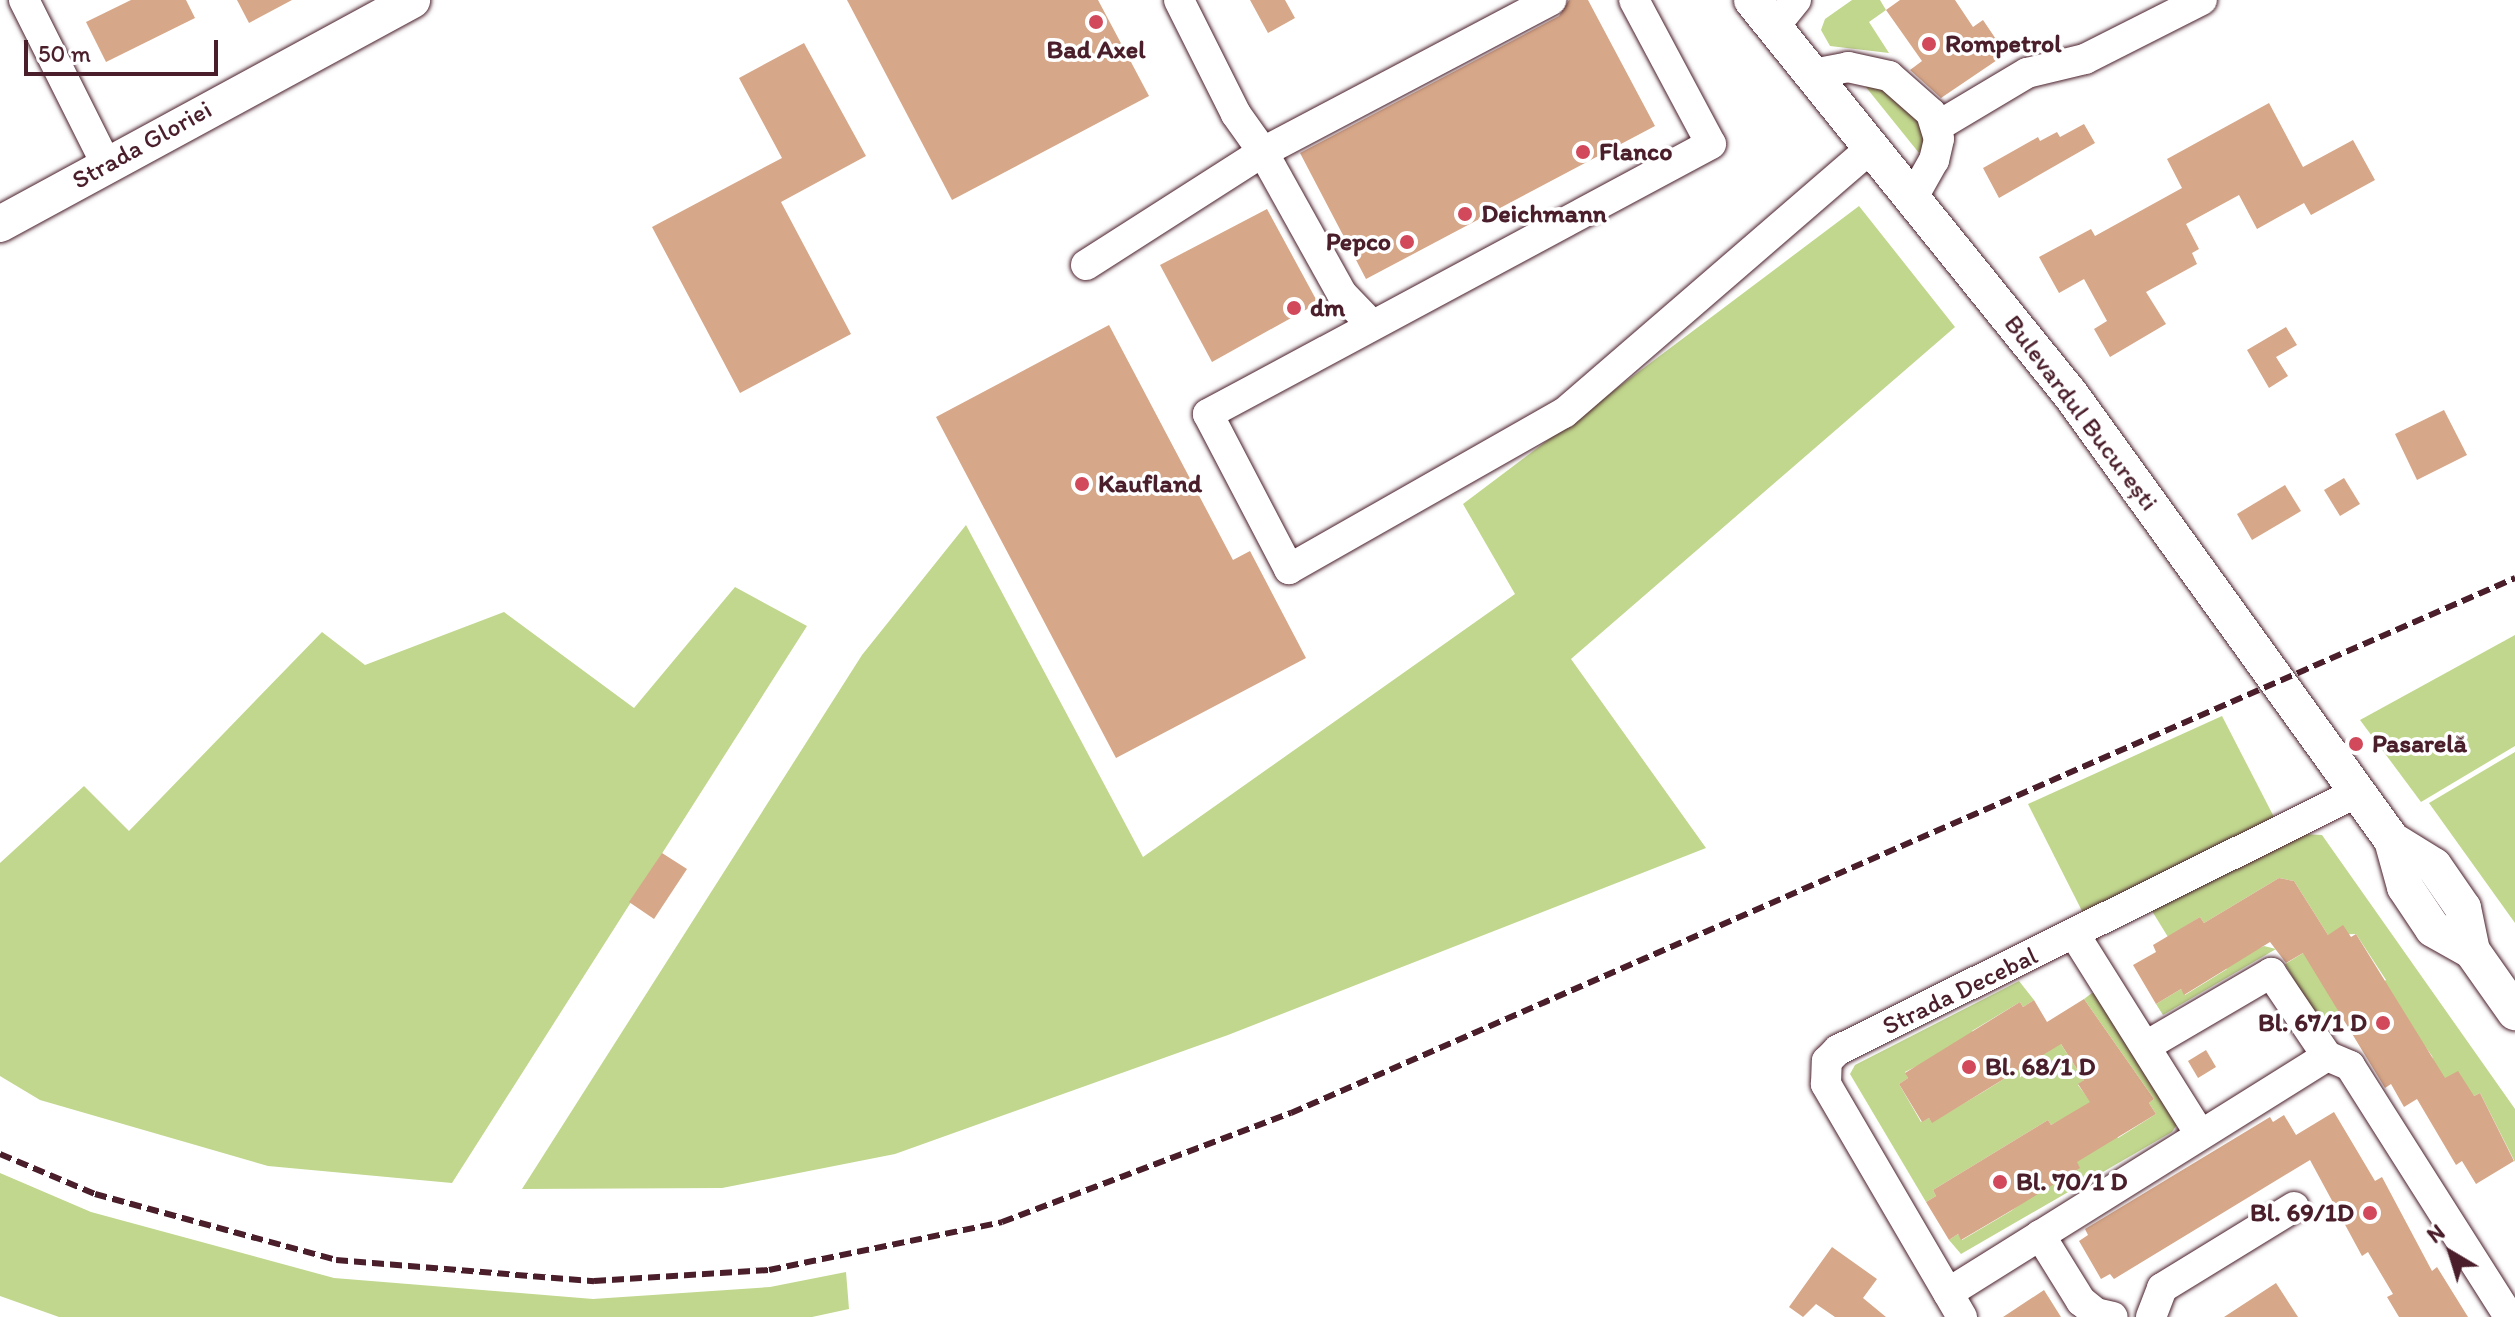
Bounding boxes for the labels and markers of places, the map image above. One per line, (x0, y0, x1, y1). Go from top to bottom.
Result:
marker: Bad Axel (1087, 13, 1105, 31)
place label: Rompetrol (1945, 28, 2062, 60)
place label: Bad Axel (1046, 34, 1146, 66)
marker: Rompetrol (1920, 35, 1938, 53)
place label: Flanco (1599, 136, 1673, 168)
marker: Flanco (1574, 143, 1592, 161)
place label: Deichmann (1481, 198, 1607, 230)
marker: Deichmann (1456, 205, 1474, 223)
place label: Pepco (1326, 226, 1391, 258)
marker: Pepco (1398, 233, 1416, 251)
place label: dm (1310, 292, 1345, 324)
marker: dm (1285, 299, 1303, 317)
place label: Kaufland (1098, 468, 1202, 500)
marker: Kaufland (1073, 475, 1091, 493)
place label: Pasarelă (2372, 728, 2467, 760)
marker: Pasarelă (2347, 735, 2365, 753)
place label: Bl. 67/1 D (2258, 1007, 2367, 1039)
marker: Bl. 67/1 D (2374, 1014, 2392, 1032)
place label: Bl. 68/1 D (1985, 1051, 2095, 1083)
marker: Bl. 68/1 D (1960, 1058, 1978, 1076)
place label: Bl. 70/1 D (2016, 1166, 2127, 1198)
marker: Bl. 70/1 D (1991, 1173, 2009, 1191)
place label: Bl. 69/1D (2250, 1197, 2354, 1229)
marker: Bl. 69/1D (2361, 1204, 2379, 1222)

